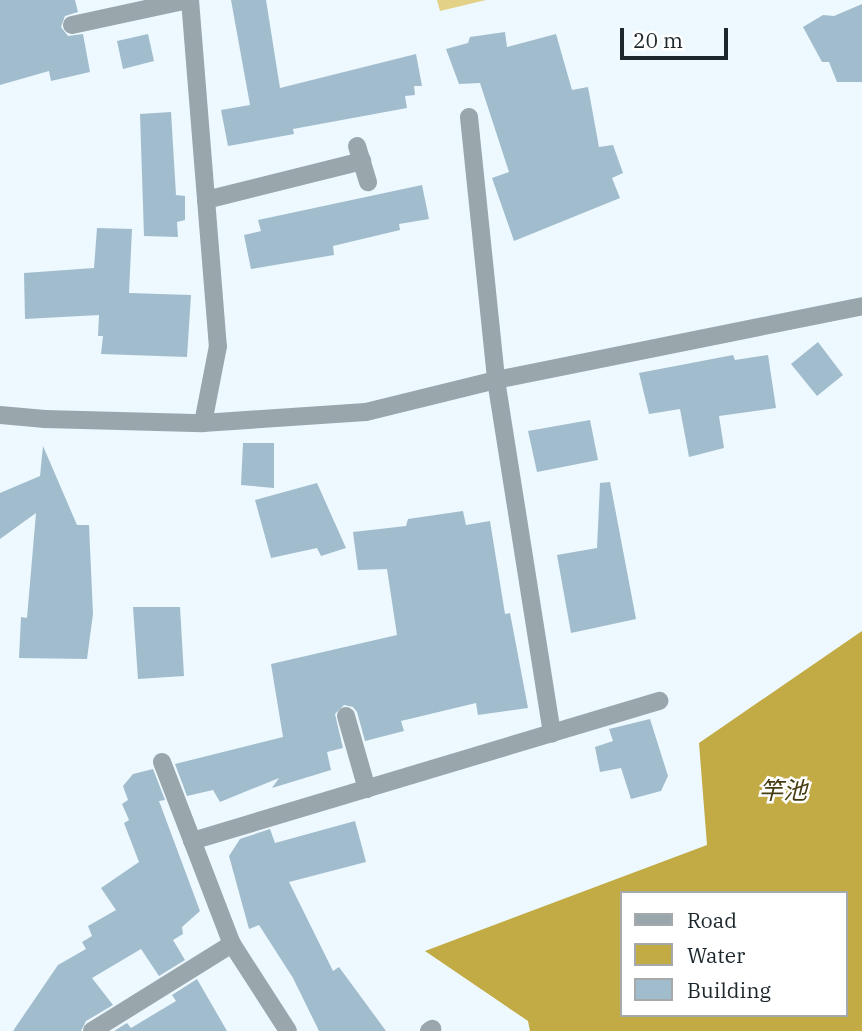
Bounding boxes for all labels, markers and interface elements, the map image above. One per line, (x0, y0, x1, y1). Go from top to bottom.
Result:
scale bar (624, 14, 732, 58)
text: 20 m (633, 26, 683, 54)
water label: 竿池 (759, 777, 807, 805)
legend (620, 891, 848, 1017)
text: Road (687, 906, 737, 934)
text: Water (687, 941, 745, 969)
text: Building (687, 976, 771, 1004)

